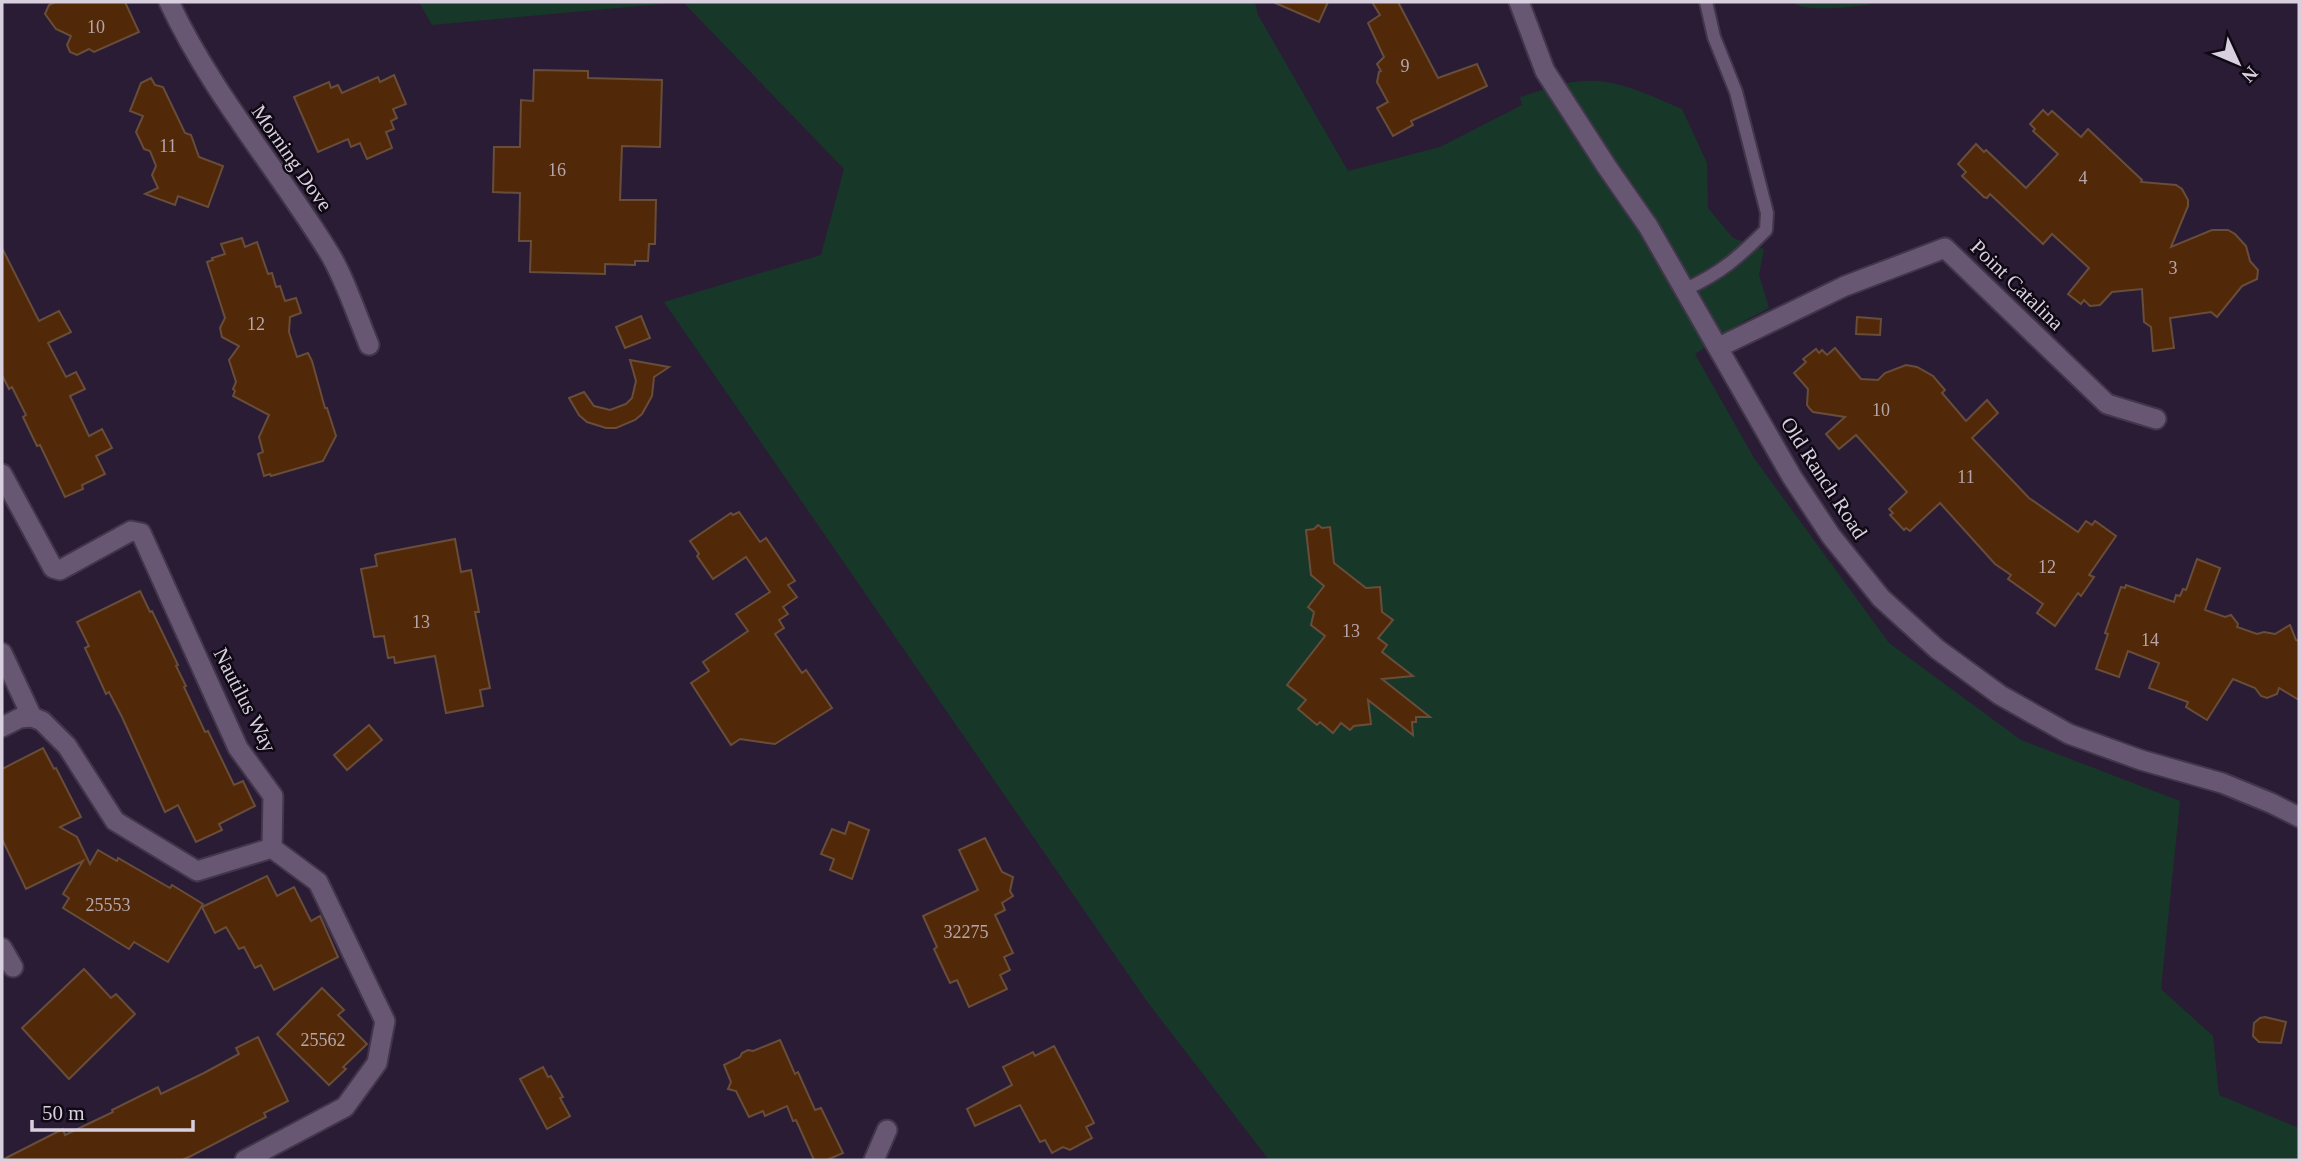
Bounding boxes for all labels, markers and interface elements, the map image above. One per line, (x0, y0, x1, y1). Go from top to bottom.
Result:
house number: 10 (87, 17, 105, 37)
north arrow (2203, 28, 2273, 98)
house number: 9 (1401, 56, 1410, 76)
text: N (2237, 62, 2262, 87)
street label: Morning Dove (247, 100, 337, 216)
house number: 11 (159, 136, 177, 156)
house number: 16 (548, 160, 566, 180)
house number: 4 (2079, 168, 2088, 188)
street label: Point Catalina (1966, 235, 2069, 336)
house number: 3 (2169, 258, 2178, 278)
house number: 12 (247, 314, 265, 334)
house number: 10 (1872, 400, 1890, 420)
street label: Old Ranch Road (1776, 413, 1872, 544)
house number: 11 (1957, 467, 1975, 487)
house number: 12 (2038, 557, 2056, 577)
house number: 13 (412, 612, 430, 632)
house number: 13 (1342, 621, 1360, 641)
house number: 14 (2141, 630, 2159, 650)
street label: Nautilus Way (208, 644, 282, 757)
house number: 25553 (86, 895, 131, 915)
house number: 32275 (944, 922, 989, 942)
house number: 25562 (301, 1030, 346, 1050)
scale bar (32, 1088, 192, 1132)
text: 50 m (42, 1101, 85, 1125)

